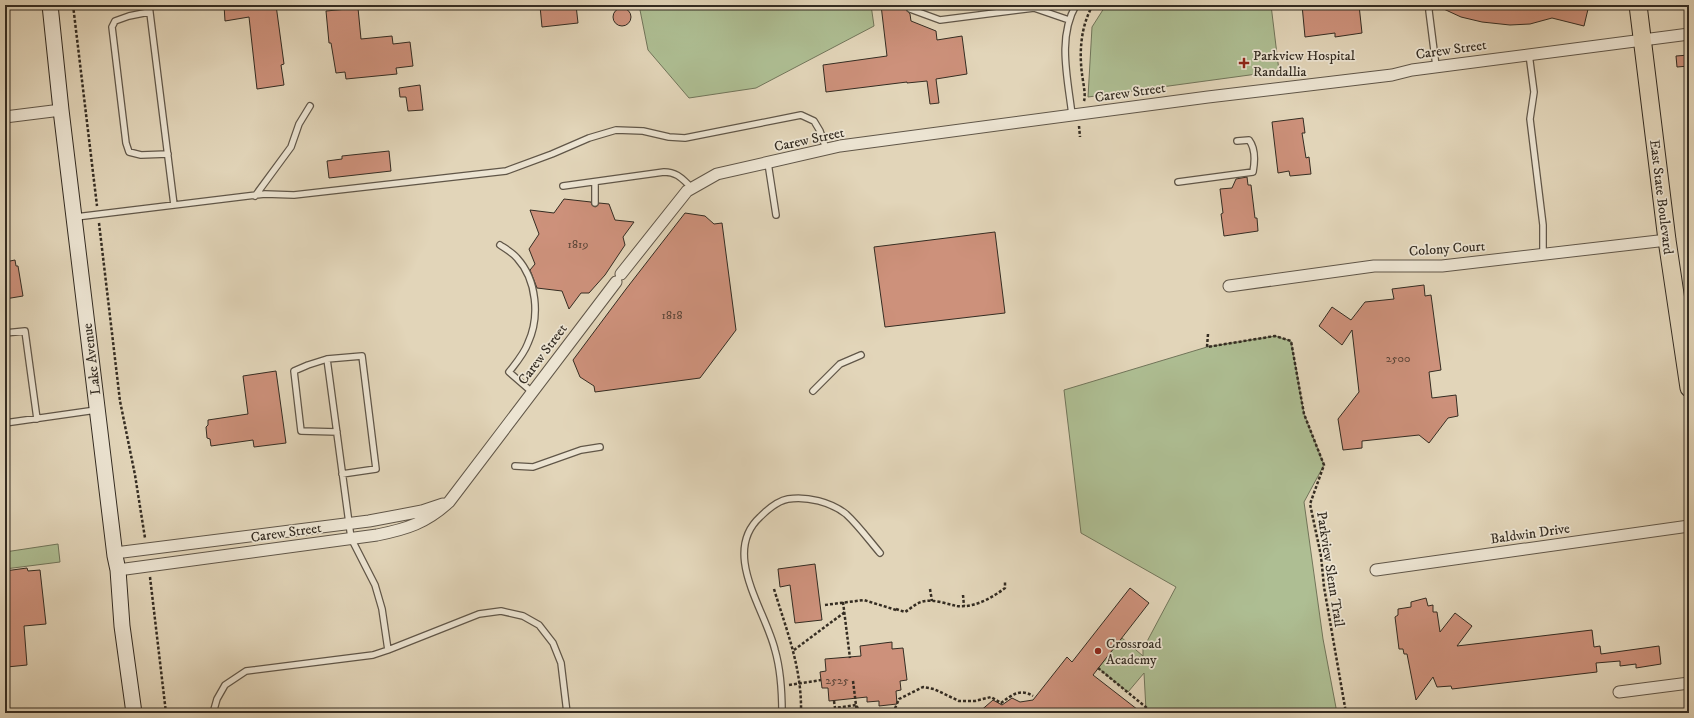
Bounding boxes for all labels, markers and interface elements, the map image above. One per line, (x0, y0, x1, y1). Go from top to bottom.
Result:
street label: Carew Street (1415, 36, 1488, 64)
place label: Parkview Hospital Randallia (1253, 47, 1356, 81)
marker: Parkview Hospital Randallia (1238, 57, 1250, 69)
street label: Carew Street (1094, 79, 1167, 107)
street label: Carew Street (772, 124, 846, 156)
street label: East State Boulevard (1645, 139, 1677, 256)
house number: 1819 (568, 237, 588, 252)
street label: Colony Court (1408, 237, 1486, 261)
house number: 1818 (662, 308, 682, 323)
street label: Carew Street (514, 320, 572, 388)
street label: Lake Avenue (79, 322, 105, 396)
house number: 2500 (1386, 351, 1410, 366)
street label: Parkview Slenn Trail (1312, 510, 1348, 629)
street label: Carew Street (250, 519, 323, 547)
street label: Baldwin Drive (1489, 519, 1571, 548)
place label: Crossroad Academy (1106, 635, 1162, 669)
marker: Crossroad Academy (1093, 646, 1103, 656)
house number: 2525 (825, 673, 849, 688)

